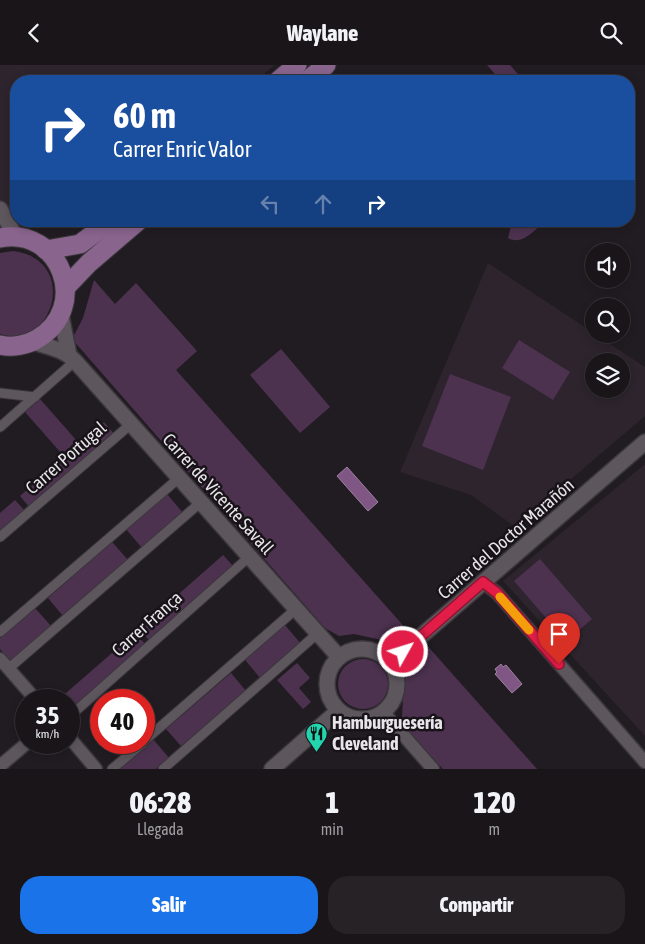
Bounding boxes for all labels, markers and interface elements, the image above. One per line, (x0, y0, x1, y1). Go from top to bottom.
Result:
icon: back (20, 19, 48, 47)
icon: search (597, 19, 625, 47)
text: Waylane (287, 20, 358, 46)
icon: right (30, 95, 95, 160)
text: 60 m (113, 95, 176, 135)
text: Carrer Enric Valor (113, 136, 251, 162)
icon: left (256, 190, 284, 218)
icon: ahead (309, 190, 337, 218)
icon: right (362, 190, 390, 218)
map controls (585, 243, 630, 398)
button: sound (585, 243, 630, 288)
button: search (585, 298, 630, 343)
button: layers (585, 353, 630, 398)
street label: Carrer Portugal (21, 417, 110, 498)
street label: Carrer de Vicente Savall (159, 429, 278, 559)
street label: Carrer del Doctor Marañón (433, 474, 578, 603)
street label: Carrer França (107, 587, 186, 661)
pin (538, 613, 580, 664)
icon: arrive (545, 620, 573, 648)
position arrow (376, 625, 428, 677)
speed limit sign: 40 (90, 689, 155, 754)
text: 35 (36, 701, 59, 729)
place label: Hamburguesería Cleveland (332, 712, 443, 754)
restaurant icon: Hamburguesería Cleveland (304, 721, 328, 752)
text: km/h (36, 727, 59, 741)
text: 06:28 (129, 785, 191, 819)
text: 1 (325, 785, 339, 819)
text: 120 (473, 785, 515, 819)
text: Llegada (137, 820, 184, 838)
text: min (321, 820, 344, 838)
text: m (489, 820, 500, 838)
button: Salir (20, 876, 318, 934)
button: Compartir (328, 876, 625, 934)

